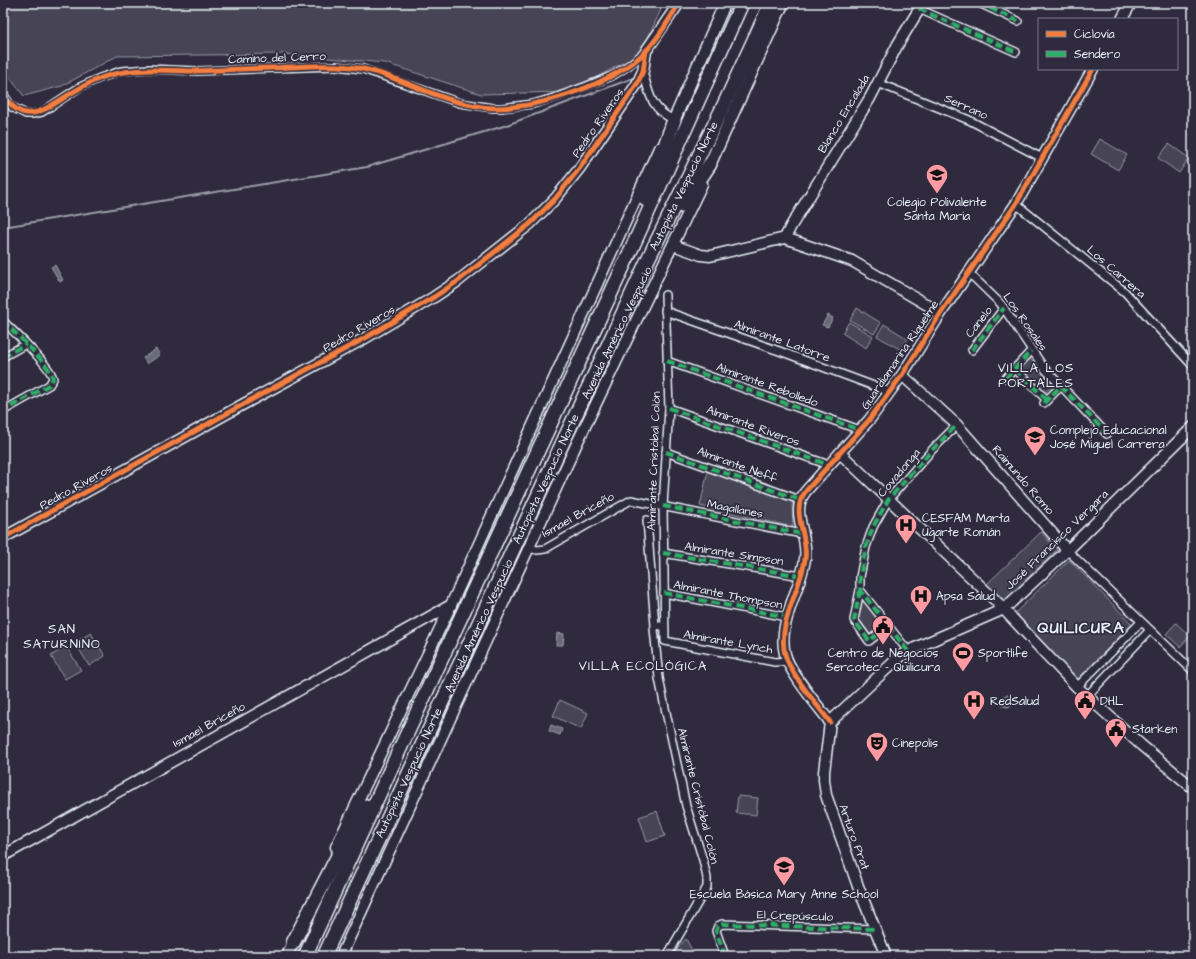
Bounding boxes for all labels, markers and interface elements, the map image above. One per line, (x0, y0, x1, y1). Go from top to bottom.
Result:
legend (1038, 18, 1178, 70)
text: Ciclovía (1074, 26, 1115, 43)
text: Sendero (1074, 46, 1120, 63)
street label: Camino del Cerro (228, 48, 326, 68)
street label: Blanco Encalada (814, 72, 874, 156)
street label: Pedro Riveros (568, 85, 628, 161)
street label: Serrano (941, 90, 991, 124)
street label: Autopista Vespucio Norte (645, 118, 723, 253)
school or university icon: Colegio Polivalente Santa María (924, 162, 950, 195)
place label: Colegio Polivalente Santa María (887, 194, 987, 225)
street label: Los Carrera (1083, 242, 1149, 302)
street label: Avenida Américo Vespucio (577, 264, 657, 402)
street label: Los Rosales (999, 289, 1051, 355)
street label: Guardiamarina Riquelme (857, 296, 943, 413)
street label: Pedro Riveros (320, 301, 398, 357)
street label: Canelo (961, 302, 997, 341)
street label: Almirante Latorre (731, 316, 833, 366)
street label: Almirante Rebolledo (714, 359, 821, 411)
district label: VILLA LOS PORTALES (998, 359, 1074, 392)
street label: Almirante Cristóbal Colón (643, 391, 665, 531)
street label: Almirante Riveros (704, 401, 802, 451)
street label: Autopista Vespucio Norte (508, 411, 584, 547)
place label: Complejo Educacional José Miguel Carrera (1050, 422, 1167, 454)
school or university icon: Complejo Educacional José Miguel Carrera (1022, 424, 1048, 457)
street label: Raimundo Romo (988, 442, 1058, 519)
street label: Almirante Neff (695, 443, 780, 488)
street label: Covadonga (874, 445, 925, 502)
street label: Pedro Riveros (36, 460, 116, 514)
street label: José Francisco Vergara (1002, 486, 1113, 595)
street label: Ismael Briceño (539, 488, 617, 542)
street label: Magallanes (705, 495, 764, 524)
place label: CESFAM Marta Ugarte Román (922, 510, 1010, 542)
hospital icon: CESFAM Marta Ugarte Román (893, 512, 919, 545)
street label: Almirante Simpson (683, 538, 785, 570)
street label: Avenida Américo Vespucio (441, 556, 518, 695)
street label: Almirante Thompson (672, 576, 784, 614)
hospital icon: Apsa Salud (908, 583, 934, 616)
place label: Apsa Salud (936, 588, 995, 605)
public building icon: Centro de Negocios Sercotec - Quilicura (870, 613, 896, 646)
district label: QUILICURA (1037, 617, 1125, 639)
district label: SAN SATURNINO (23, 620, 101, 653)
street label: Almirante Lynch (682, 626, 774, 659)
sports icon: Sportlife (950, 640, 976, 673)
place label: Centro de Negocios Sercotec - Quilicura (826, 645, 940, 676)
place label: Sportlife (978, 645, 1028, 662)
district label: VILLA ECOLÓGICA (579, 657, 707, 675)
hospital icon: RedSalud (961, 688, 987, 721)
public building icon: DHL (1072, 688, 1098, 721)
place label: RedSalud (990, 693, 1039, 710)
place label: DHL (1100, 693, 1124, 710)
street label: Ismael Briceño (170, 698, 248, 752)
street label: Autopista Vespucio Norte (371, 705, 447, 841)
public building icon: Starken (1103, 716, 1129, 749)
place label: Starken (1132, 721, 1177, 738)
street label: Almirante Cristóbal Colón (673, 726, 723, 866)
theatre icon: Cinepolis (864, 730, 890, 763)
place label: Cinepolis (892, 735, 938, 752)
street label: Arturo Prat (834, 802, 874, 872)
school or university icon: Escuela Básica Mary Anne School (771, 854, 797, 887)
place label: Escuela Básica Mary Anne School (690, 886, 878, 904)
street label: El Crepúsculo (756, 906, 834, 926)

